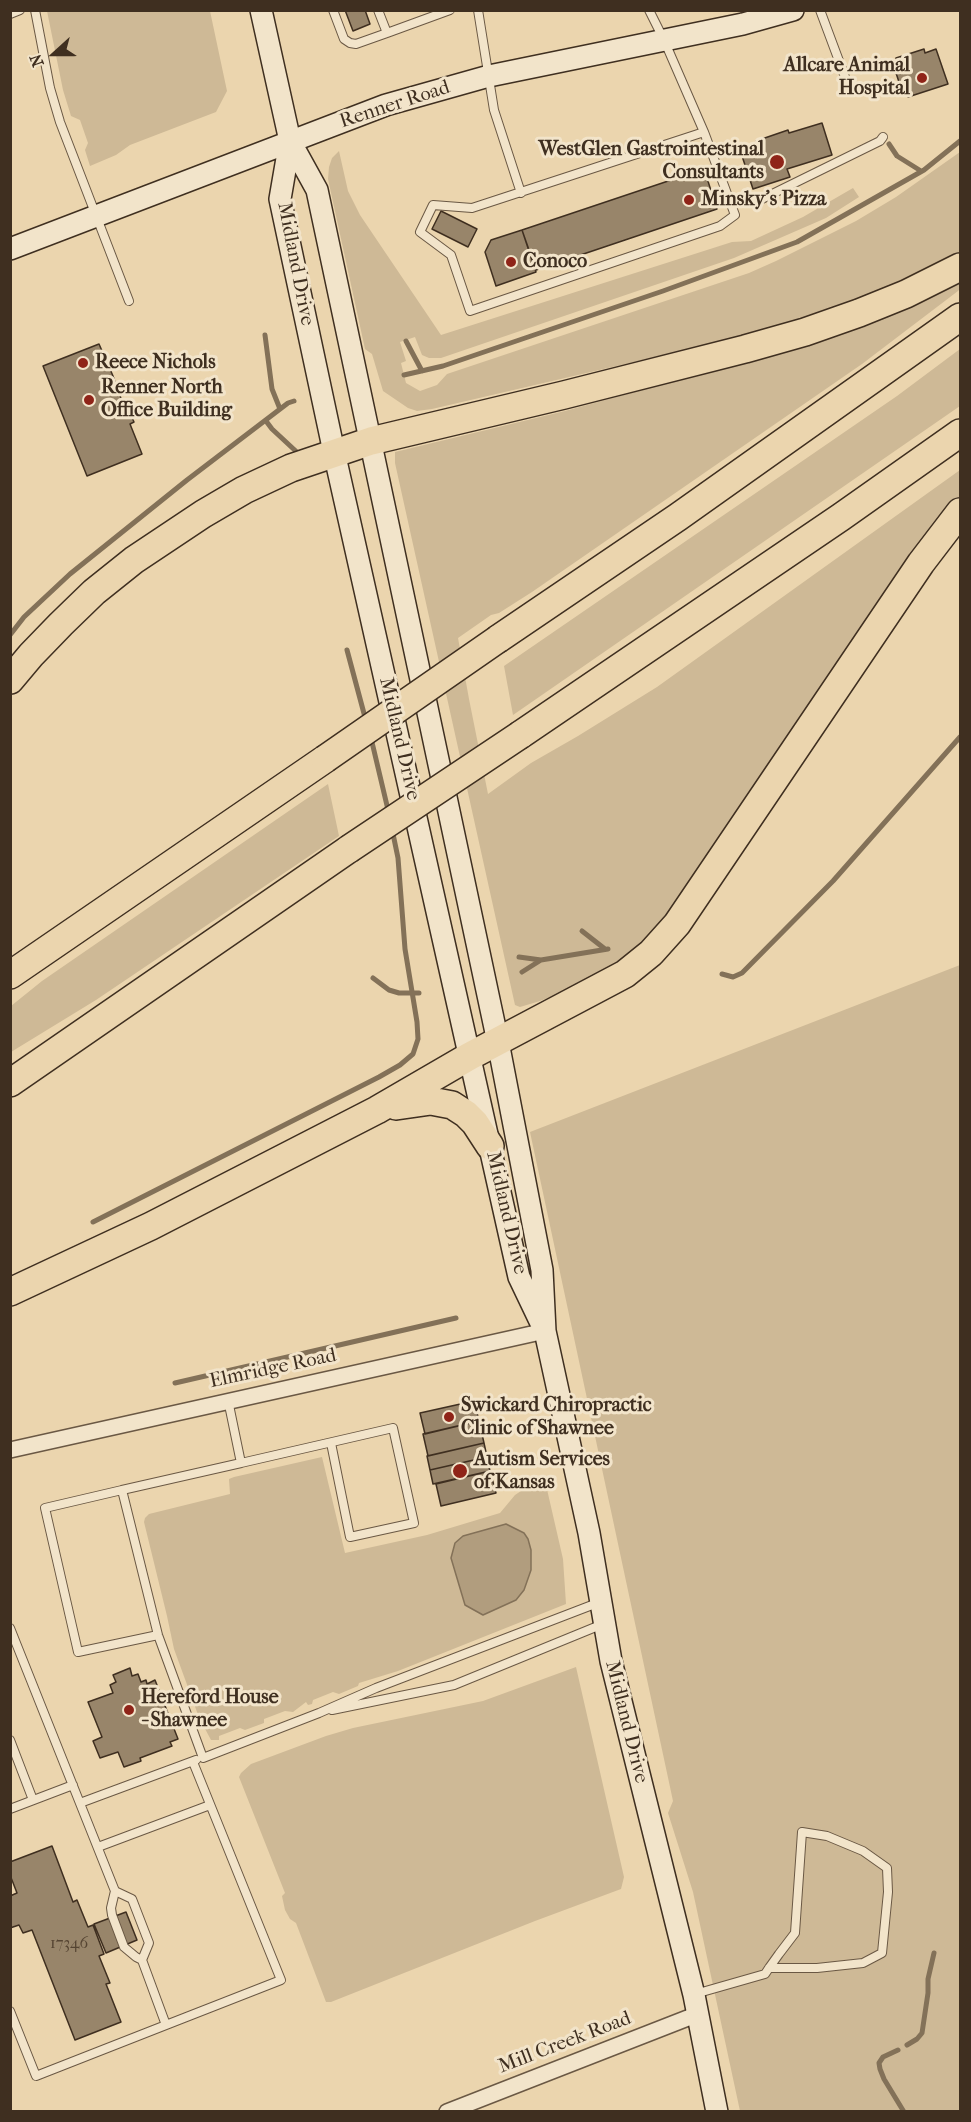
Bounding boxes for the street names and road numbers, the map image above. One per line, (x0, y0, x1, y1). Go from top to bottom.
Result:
street label: Renner Road (337, 76, 453, 134)
street label: Midland Drive (271, 200, 319, 328)
street label: Midland Drive (373, 675, 425, 803)
street label: Midland Drive (480, 1149, 532, 1277)
street label: Elmridge Road (207, 1344, 339, 1394)
street label: Midland Drive (599, 1658, 653, 1786)
street label: Mill Creek Road (495, 2007, 635, 2079)

